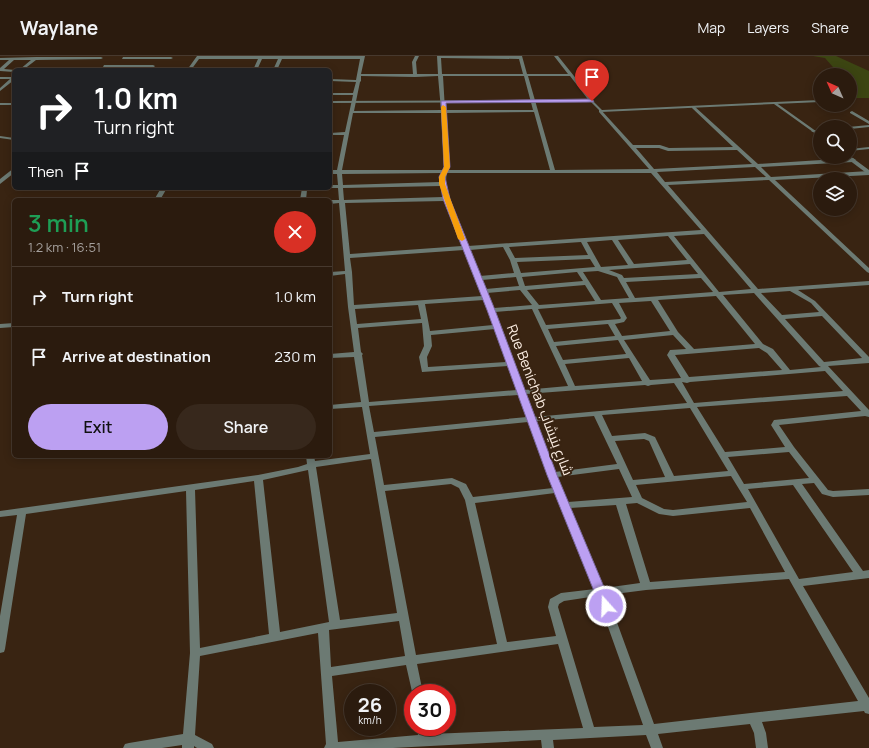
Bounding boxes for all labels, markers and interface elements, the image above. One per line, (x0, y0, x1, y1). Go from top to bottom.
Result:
text: Waylane (20, 15, 98, 41)
text: Map (697, 18, 725, 37)
text: Layers (747, 18, 789, 37)
text: Share (811, 18, 849, 37)
pin (575, 60, 609, 101)
icon: arrive (581, 66, 603, 88)
north arrow (813, 68, 857, 112)
map controls (813, 68, 857, 216)
text: 1.0 km (94, 79, 178, 117)
icon: right (28, 84, 80, 136)
text: Turn right (94, 115, 175, 139)
button: search (813, 120, 857, 164)
icon: arrive (71, 160, 93, 182)
text: Then (28, 161, 63, 182)
button: layers (813, 172, 857, 216)
text: 3 min (28, 206, 89, 239)
button: close (274, 211, 316, 253)
text: 1.2 km · 16:51 (28, 238, 101, 256)
icon: right (28, 286, 50, 308)
text: Turn right (62, 286, 133, 307)
text: 1.0 km (275, 286, 316, 307)
street label: Rue Benichab شارع بنيشاب (503, 322, 578, 478)
icon: arrive (28, 346, 50, 368)
text: Arrive at destination (62, 346, 211, 367)
text: 230 m (274, 346, 316, 367)
button: Exit (28, 404, 168, 450)
button: Share (176, 404, 316, 450)
position arrow (585, 585, 627, 627)
speed limit sign: 30 (404, 684, 456, 736)
text: 26 (358, 691, 382, 718)
text: km/h (358, 713, 382, 727)

